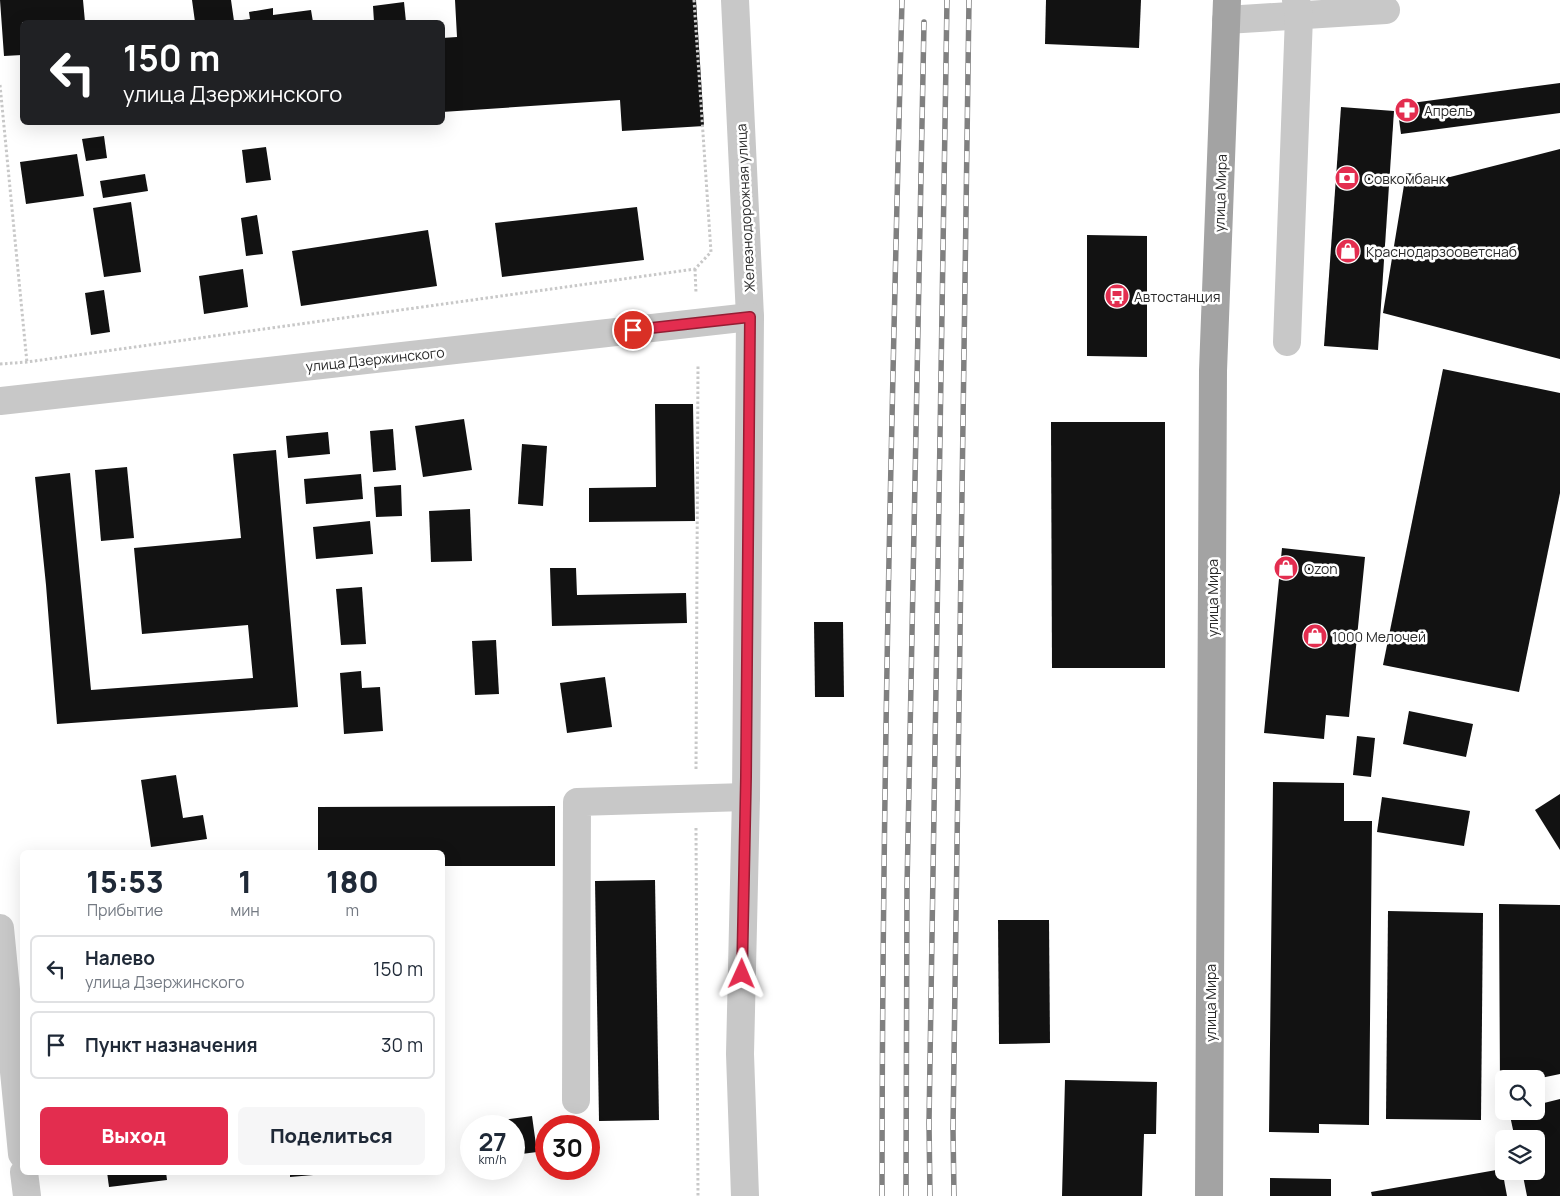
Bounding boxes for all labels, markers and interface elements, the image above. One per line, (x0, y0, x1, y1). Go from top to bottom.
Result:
text: 150 m (123, 34, 220, 82)
icon: left (40, 40, 105, 105)
text: улица Дзержинского (123, 79, 342, 109)
pharmacy icon: Апрель (1394, 97, 1420, 123)
place label: Апрель (1424, 101, 1473, 120)
street label: Железнодорожная улица (731, 123, 759, 293)
street label: улица Мира (1209, 154, 1231, 232)
bank icon: Совкомбанк (1334, 165, 1360, 191)
place label: Совкомбанк (1364, 169, 1447, 188)
shop icon: Краснодарзооветснаб (1335, 238, 1361, 264)
place label: Краснодарзооветснаб (1366, 242, 1517, 261)
bus stop icon: Автостанция (1104, 283, 1130, 309)
place label: Автостанция (1134, 287, 1220, 306)
pin (612, 309, 654, 351)
icon: arrive (619, 316, 647, 344)
street label: улица Дзержинского (305, 342, 445, 376)
shop icon: Ozon (1273, 555, 1299, 581)
street label: улица Мира (1203, 559, 1222, 637)
place label: Ozon (1304, 559, 1338, 578)
shop icon: 1000 Мелочей (1302, 623, 1328, 649)
place label: 1000 Мелочей (1332, 627, 1426, 646)
text: 15:53 (86, 861, 164, 902)
text: 1 (238, 861, 252, 902)
text: 180 (326, 861, 379, 902)
text: Прибытие (87, 899, 163, 921)
text: мин (230, 899, 260, 921)
text: m (346, 899, 359, 921)
text: Налево (85, 945, 155, 971)
position arrow (715, 947, 767, 999)
icon: left (42, 955, 70, 983)
text: 150 m (373, 956, 423, 982)
street label: улица Мира (1201, 964, 1220, 1042)
text: улица Дзержинского (85, 971, 244, 993)
icon: arrive (42, 1031, 70, 1059)
text: Пункт назначения (85, 1032, 258, 1058)
text: 30 m (381, 1032, 423, 1058)
map controls (1495, 1070, 1545, 1180)
button: search (1495, 1070, 1545, 1120)
button: Выход (40, 1107, 228, 1165)
button: Поделиться (238, 1107, 425, 1165)
speed limit sign: 30 (535, 1115, 600, 1180)
text: 27 (478, 1124, 507, 1159)
button: layers (1495, 1130, 1545, 1180)
text: km/h (479, 1151, 506, 1168)

